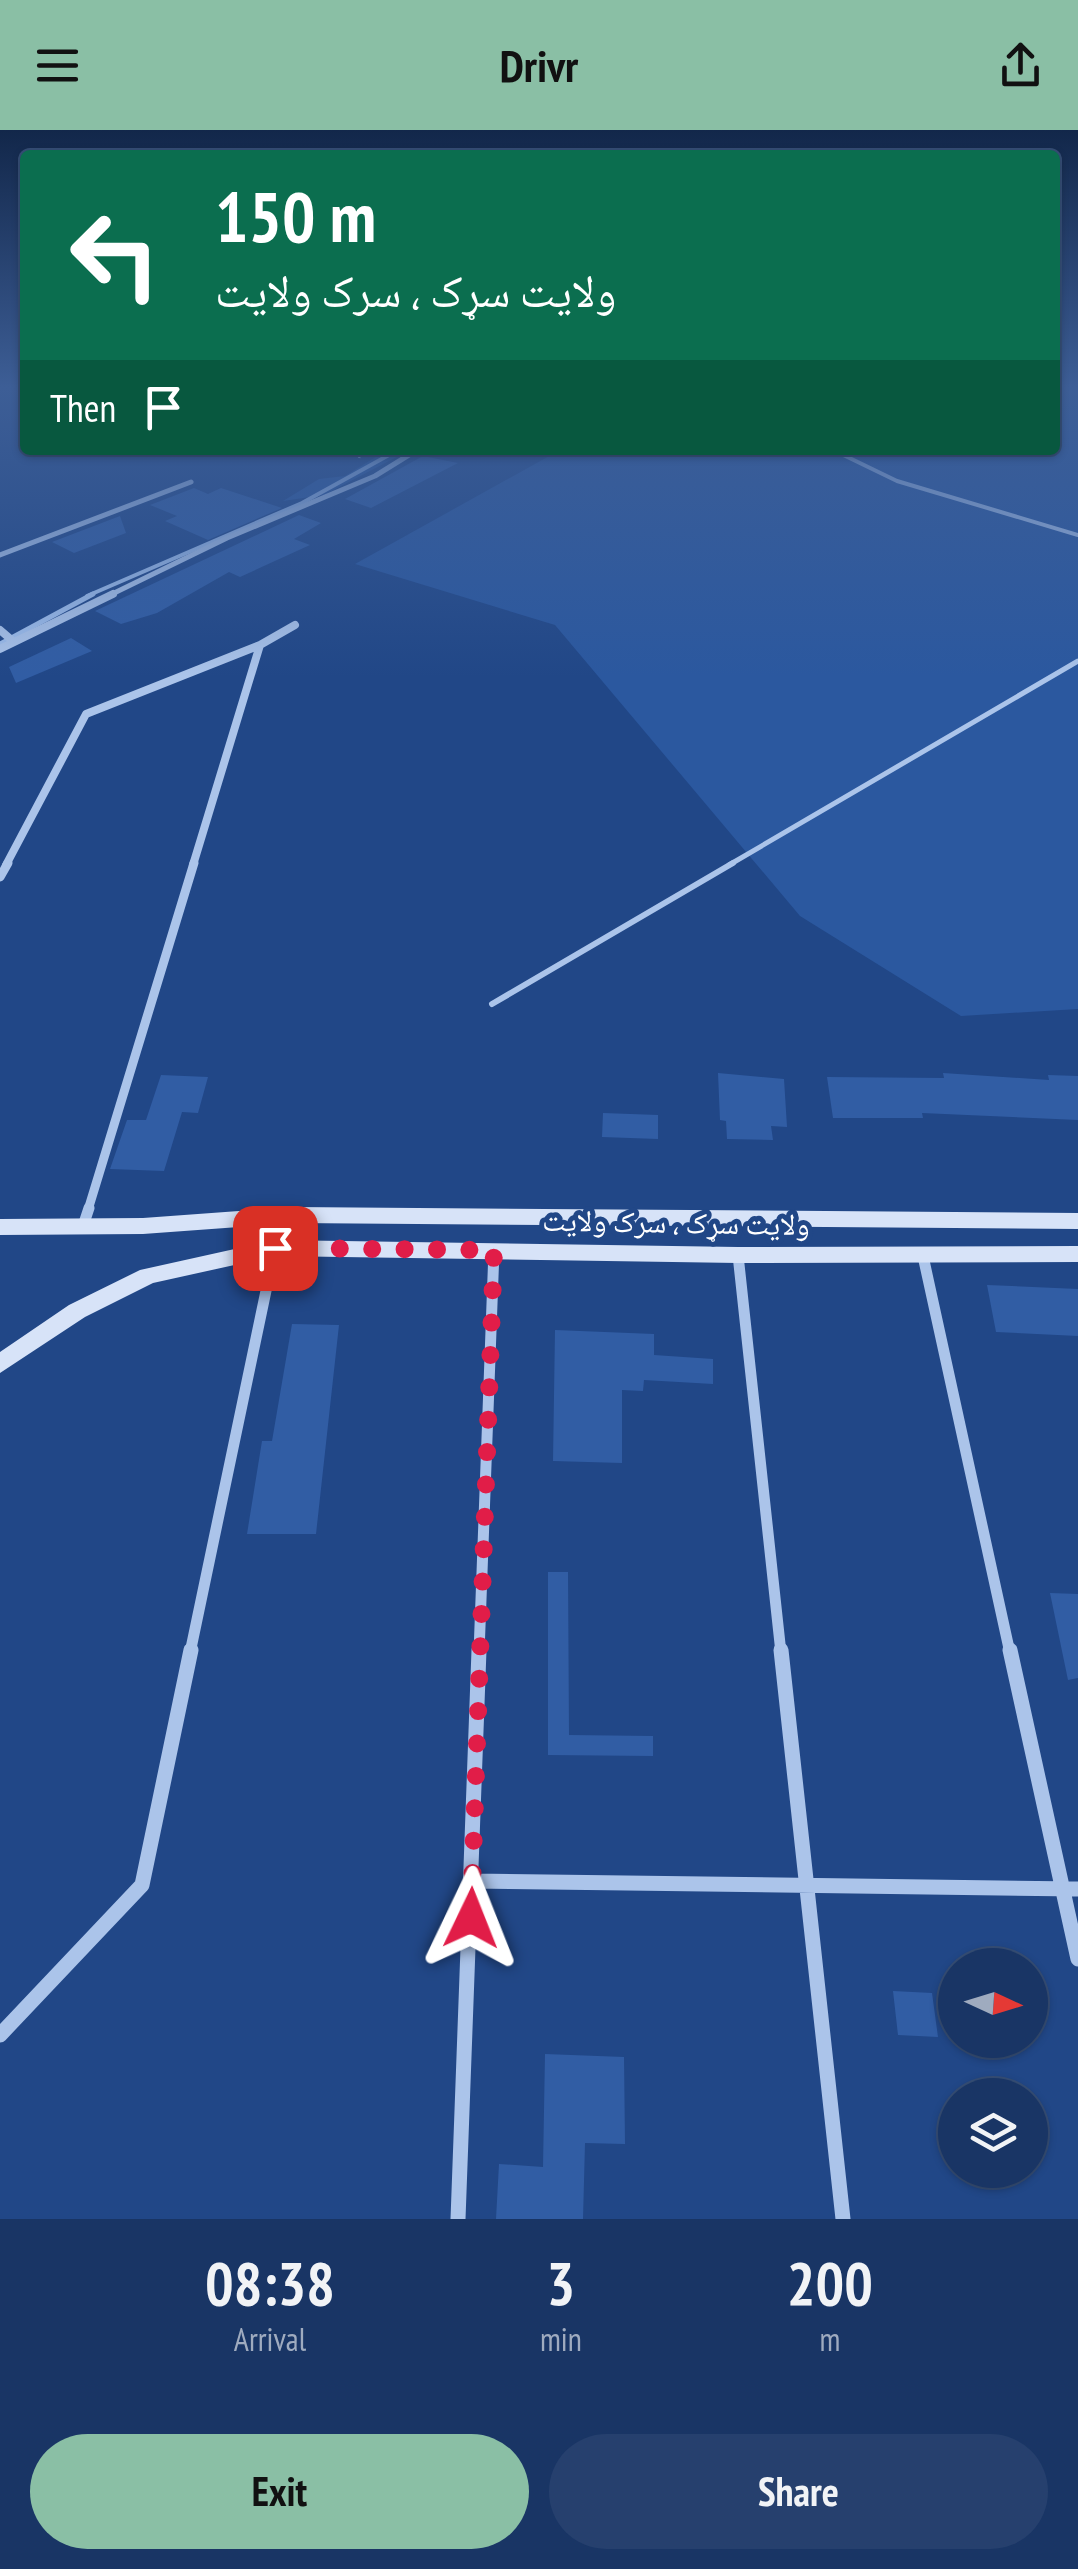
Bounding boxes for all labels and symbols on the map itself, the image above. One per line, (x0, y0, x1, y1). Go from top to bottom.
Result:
street label: ولایت سړک ، سرک ولایت (542, 1200, 810, 1244)
pin (233, 1206, 318, 1291)
position arrow (419, 1866, 523, 1970)
north arrow (938, 1948, 1048, 2058)

